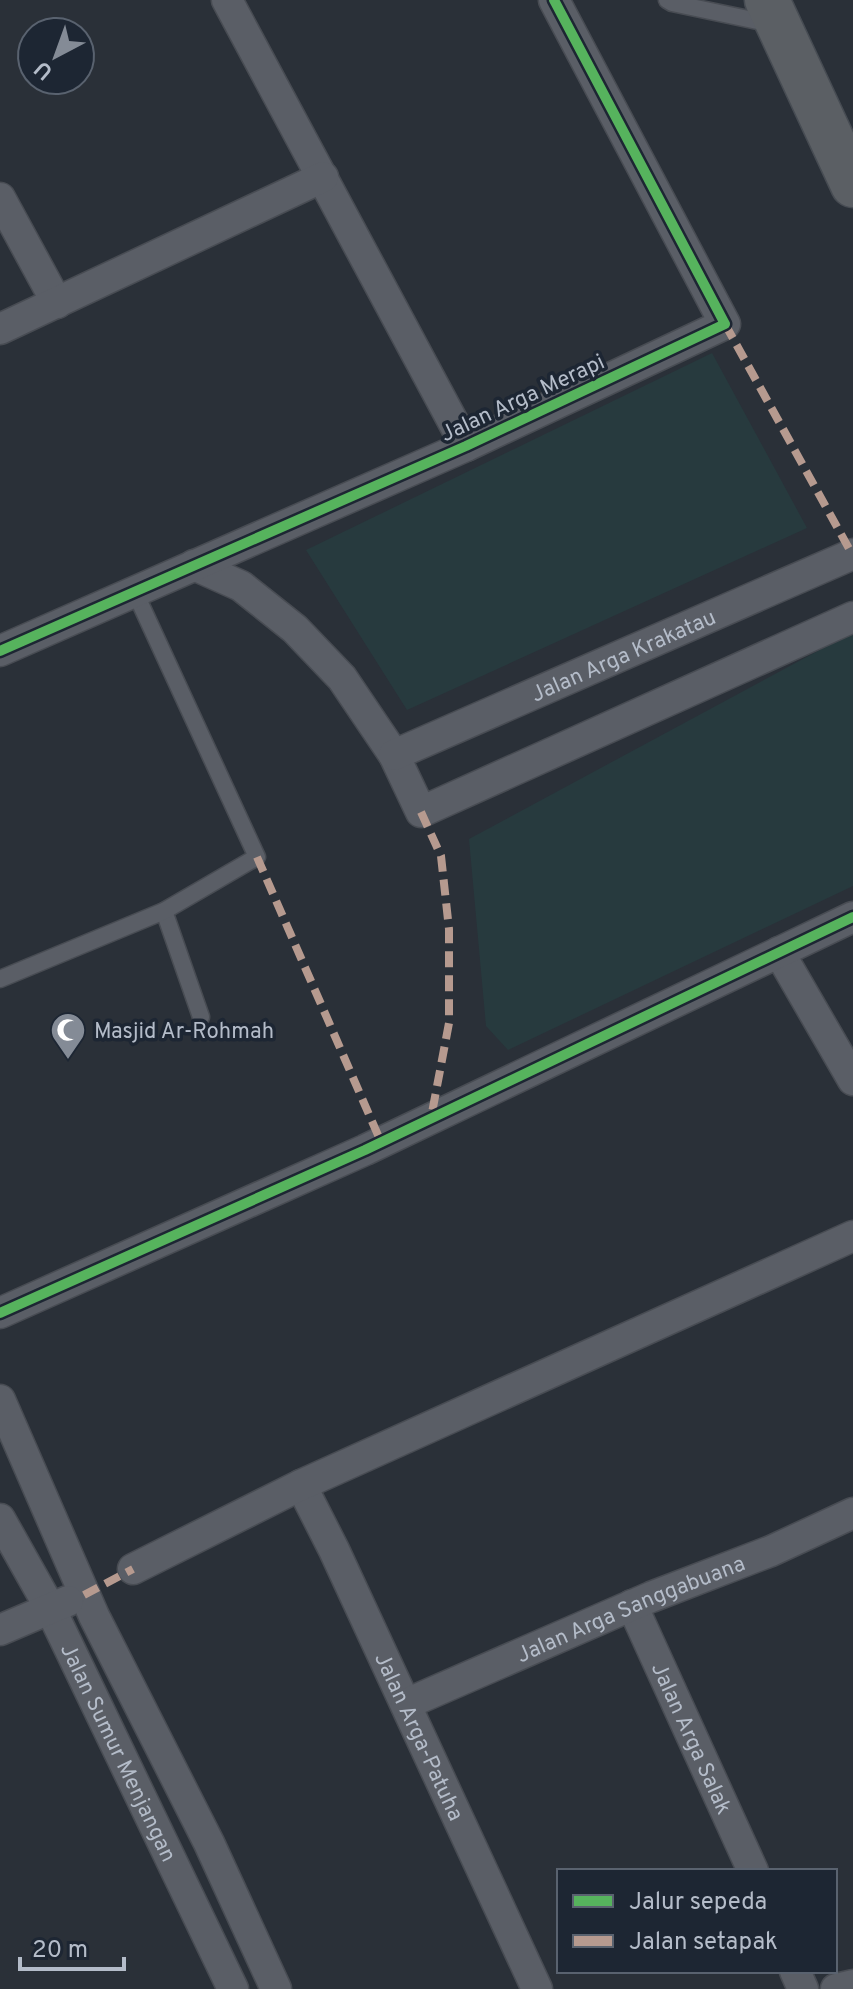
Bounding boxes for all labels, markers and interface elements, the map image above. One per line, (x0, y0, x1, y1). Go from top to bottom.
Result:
north arrow (16, 16, 96, 96)
text: U (30, 54, 59, 85)
street label: Jalan Arga Merapi (437, 349, 609, 449)
street label: Jalan Arga Krakatau (528, 605, 721, 709)
mosque icon: Masjid Ar-Rohmah (49, 1011, 87, 1061)
place label: Masjid Ar-Rohmah (94, 1019, 274, 1046)
street label: Jalan Arga Sanggabuana (513, 1551, 749, 1670)
street label: Jalan Sumur Menjangan (53, 1640, 181, 1867)
street label: Jalan Arga-Patuha (367, 1649, 468, 1826)
street label: Jalan Arga Salak (644, 1659, 736, 1819)
legend (557, 1869, 837, 1973)
text: Jalur sepeda (629, 1888, 767, 1918)
scale bar (20, 1921, 124, 1971)
text: Jalan setapak (629, 1928, 778, 1958)
text: 20 m (32, 1936, 88, 1966)

